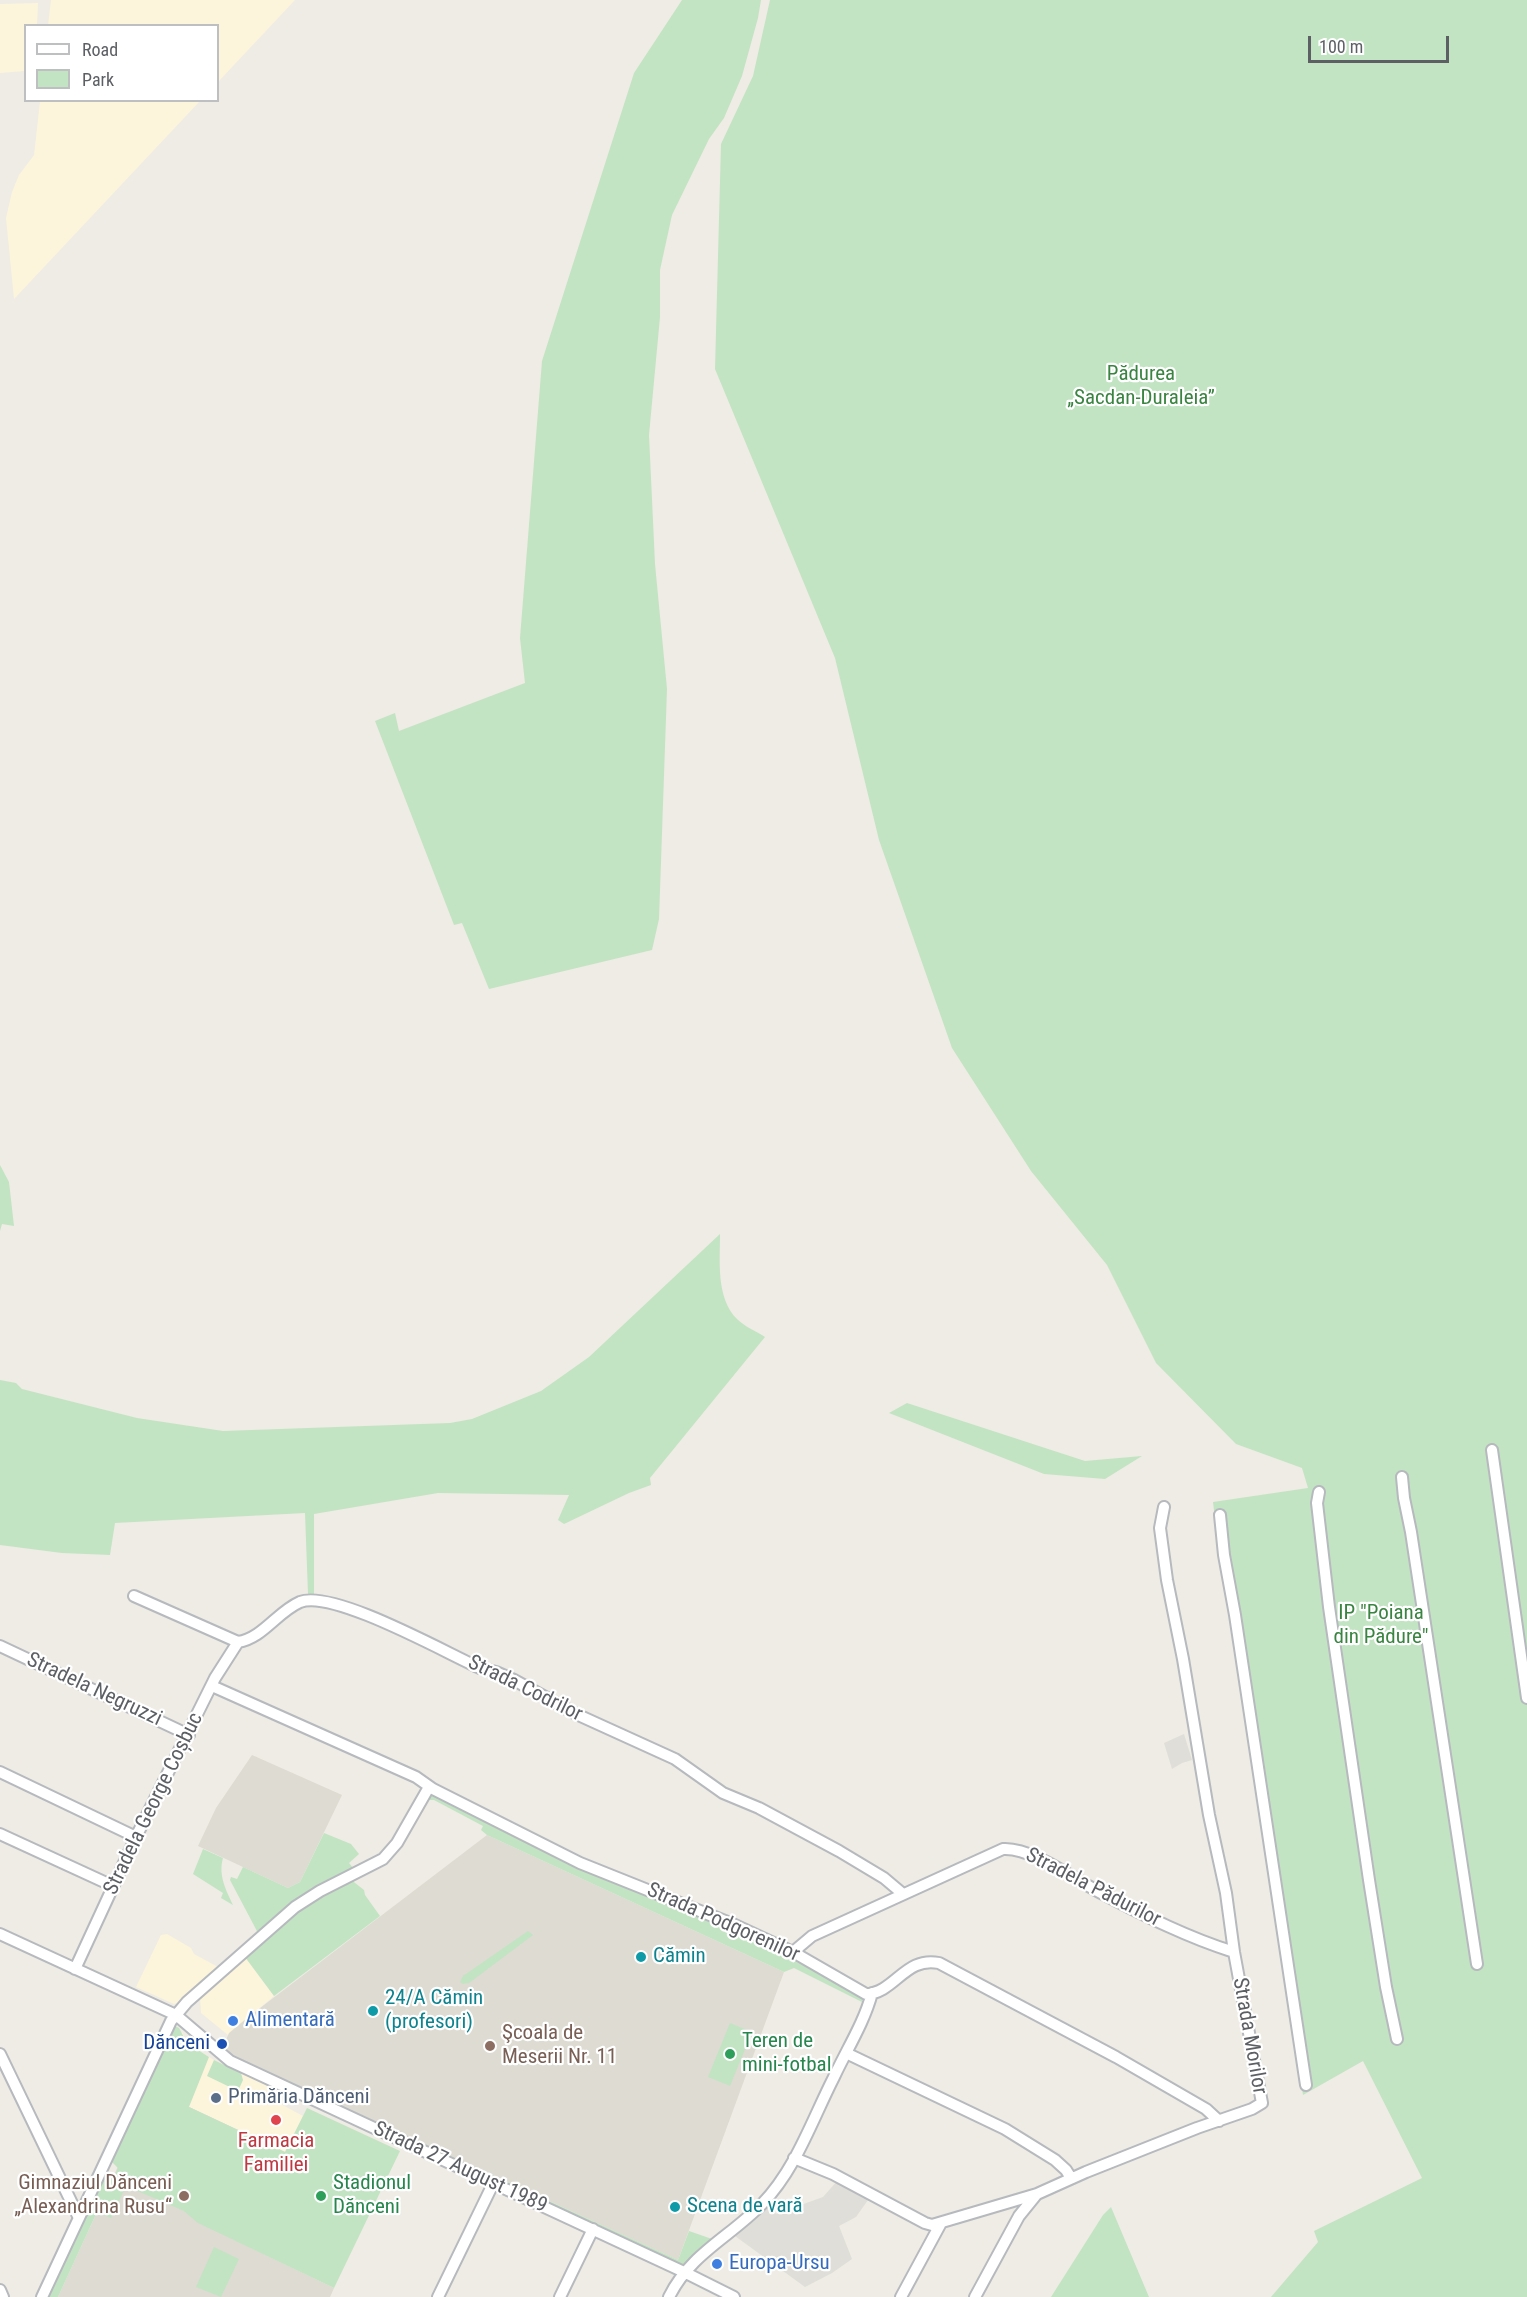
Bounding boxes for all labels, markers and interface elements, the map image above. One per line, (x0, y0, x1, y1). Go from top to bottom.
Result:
legend (24, 24, 219, 102)
scale bar (1311, 24, 1452, 62)
text: 100 m (1319, 36, 1363, 57)
text: Road (82, 39, 118, 60)
text: Park (82, 69, 114, 90)
park label: Pădurea „Sacdan-Duraleia” (1067, 362, 1215, 412)
park label: IP "Poiana din Pădure" (1333, 1601, 1429, 1651)
street label: Stradela Negruzzi (22, 1648, 166, 1732)
street label: Strada Codrilor (464, 1650, 586, 1728)
street label: Stradela George Coșbuc (99, 1709, 209, 1899)
street label: Stradela Pădurilor (1021, 1843, 1165, 1933)
street label: Strada Podgorenilor (643, 1878, 803, 1968)
place label: Cămin (653, 1944, 706, 1970)
marker: Cămin (634, 1950, 648, 1964)
street label: Strada Morilor (1226, 1976, 1272, 2096)
place label: 24/A Cămin (profesori) (385, 1986, 483, 2036)
marker: 24/A Cămin (profesori) (366, 2004, 380, 2018)
place label: Alimentară (245, 2008, 335, 2034)
marker: Alimentară (226, 2014, 240, 2028)
place label: Şcoala de Meserii Nr. 11 (502, 2021, 617, 2071)
place label: Teren de mini-fotbal (742, 2029, 831, 2079)
place label: Dănceni (143, 2031, 210, 2057)
marker: Dănceni (215, 2037, 229, 2051)
marker: Şcoala de Meserii Nr. 11 (483, 2039, 497, 2053)
marker: Teren de mini-fotbal (723, 2047, 737, 2061)
place label: Primăria Dănceni (228, 2085, 370, 2111)
marker: Primăria Dănceni (209, 2091, 223, 2105)
marker: Farmacia Familiei (269, 2113, 283, 2127)
street label: Strada 27 August 1989 (369, 2117, 551, 2219)
place label: Farmacia Familiei (238, 2129, 314, 2179)
place label: Gimnaziul Dănceni „Alexandrina Rusu“ (14, 2171, 172, 2221)
place label: Stadionul Dănceni (333, 2171, 411, 2221)
marker: Gimnaziul Dănceni „Alexandrina Rusu“ (177, 2189, 191, 2203)
marker: Stadionul Dănceni (314, 2189, 328, 2203)
place label: Scena de vară (687, 2194, 802, 2220)
marker: Scena de vară (668, 2200, 682, 2214)
place label: Europa-Ursu (729, 2251, 830, 2277)
marker: Europa-Ursu (710, 2257, 724, 2271)

